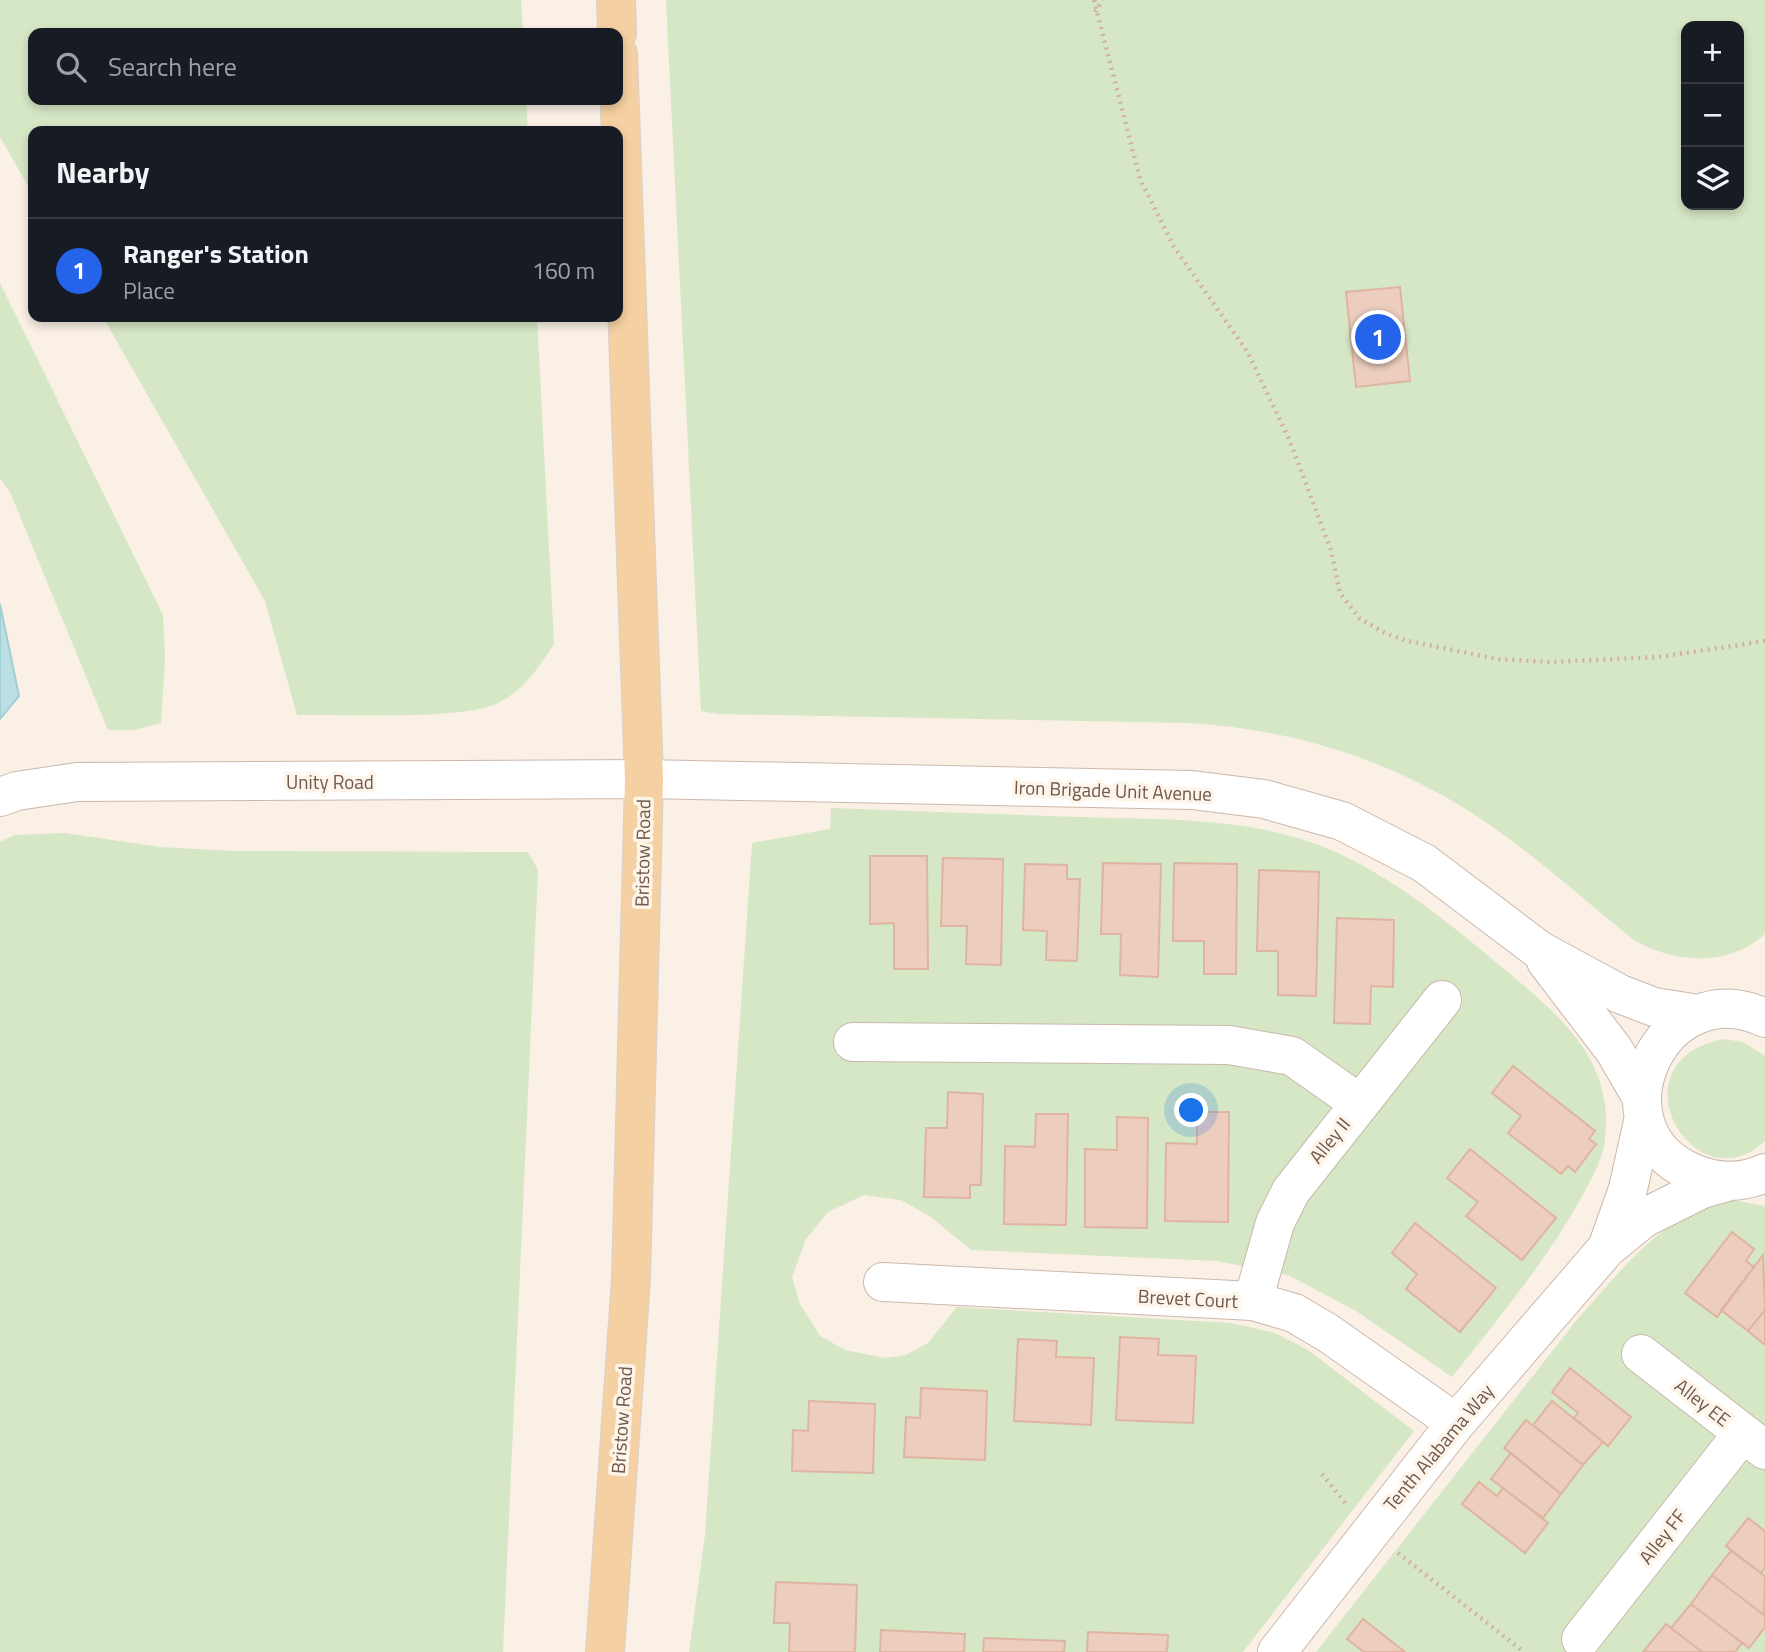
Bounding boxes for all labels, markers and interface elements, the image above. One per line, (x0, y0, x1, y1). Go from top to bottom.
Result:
map controls (1681, 21, 1744, 210)
button: + (1681, 21, 1744, 84)
search box (28, 28, 623, 105)
text: Search here (108, 47, 237, 86)
icon: search (52, 48, 90, 86)
button: − (1681, 84, 1744, 147)
button: layers (1681, 147, 1744, 210)
text: Nearby (56, 149, 149, 195)
text: Ranger's Station (123, 234, 309, 273)
text: 1 (73, 253, 85, 288)
text: 160 m (532, 253, 595, 288)
text: Place (123, 273, 175, 308)
pin: 1 (1355, 311, 1401, 363)
street label: Unity Road (286, 767, 374, 796)
street label: Iron Brigade Unit Avenue (1014, 772, 1212, 808)
street label: Bristow Road (627, 799, 657, 907)
your location (1174, 1093, 1208, 1127)
street label: Alley II (1301, 1111, 1357, 1169)
street label: Brevet Court (1137, 1281, 1239, 1315)
street label: Bristow Road (603, 1365, 639, 1475)
street label: Alley EE (1669, 1371, 1737, 1433)
street label: Tenth Alabama Way (1376, 1377, 1500, 1517)
street label: Alley FF (1631, 1502, 1693, 1570)

